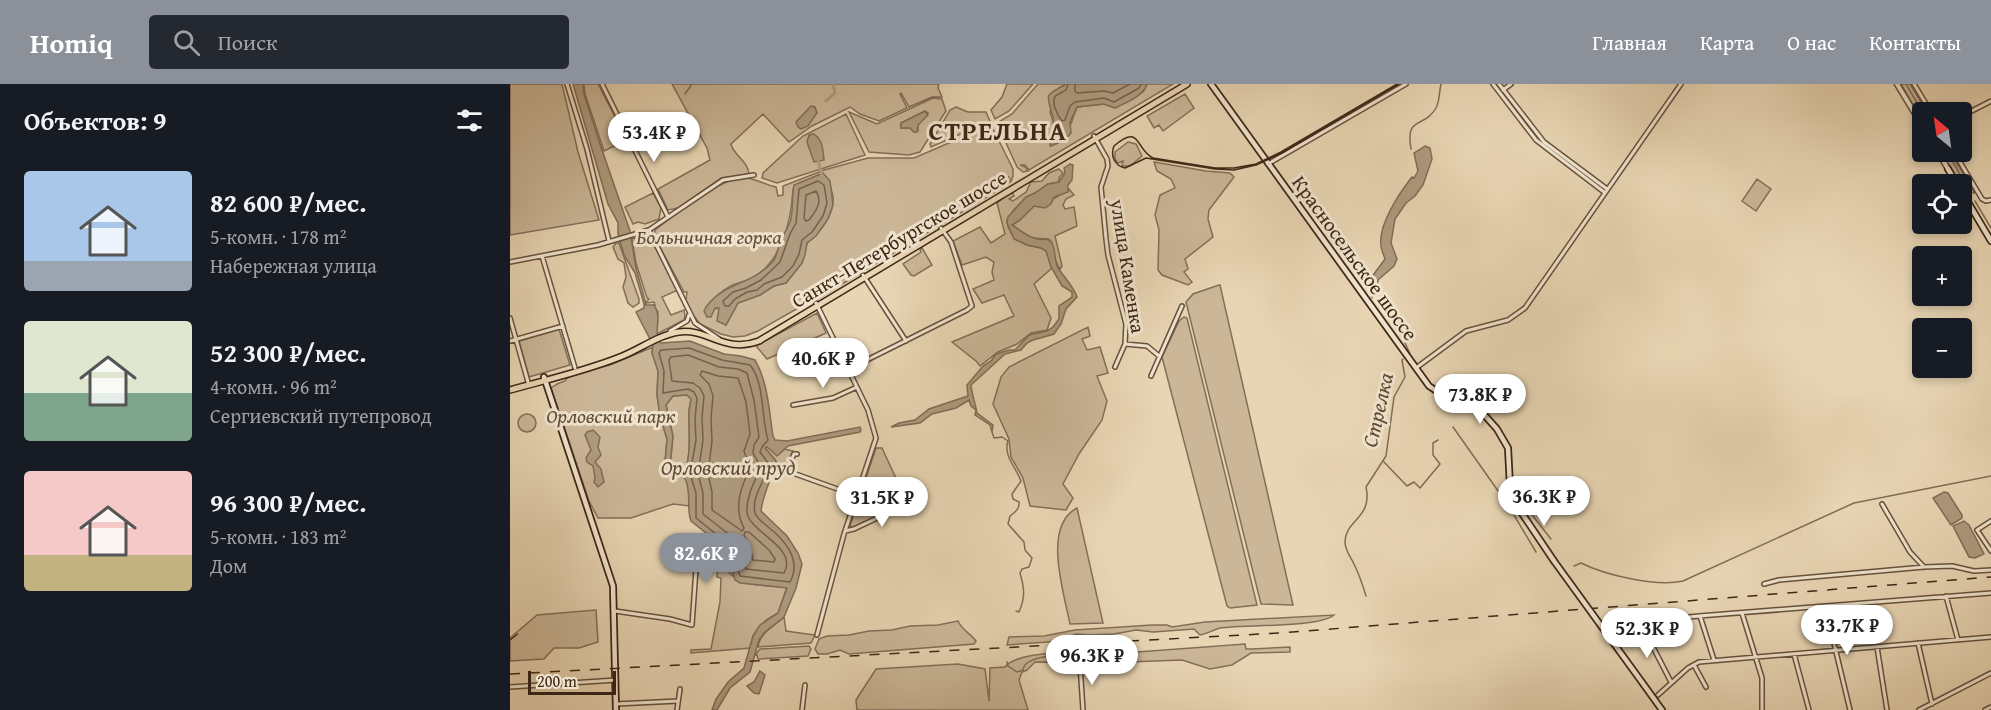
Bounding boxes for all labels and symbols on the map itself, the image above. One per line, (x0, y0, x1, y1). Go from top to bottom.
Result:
north arrow (1912, 102, 1972, 162)
district label: СТРЕЛЬНА (929, 111, 1067, 150)
pin: 53.4K ₽ (599, 112, 709, 163)
street label: Санкт-Петербургское шоссе (786, 163, 1012, 314)
street label: Красносельское шоссе (1286, 169, 1425, 346)
street label: улица Каменка (1103, 196, 1153, 336)
park label: Больничная горка (636, 222, 782, 251)
pin: 40.6K ₽ (768, 338, 878, 389)
water label: Стрелка (1354, 369, 1401, 450)
pin: 73.8K ₽ (1425, 374, 1535, 425)
park label: Орловский парк (546, 401, 676, 430)
water label: Орловский пруд (661, 452, 795, 483)
pin: 36.3K ₽ (1489, 476, 1599, 527)
pin: 31.5K ₽ (827, 477, 937, 528)
pin: 82.6K ₽ (651, 533, 761, 584)
pin: 33.7K ₽ (1792, 605, 1902, 656)
pin: 52.3K ₽ (1592, 608, 1702, 659)
pin: 96.3K ₽ (1037, 635, 1147, 686)
scale bar (528, 668, 616, 696)

